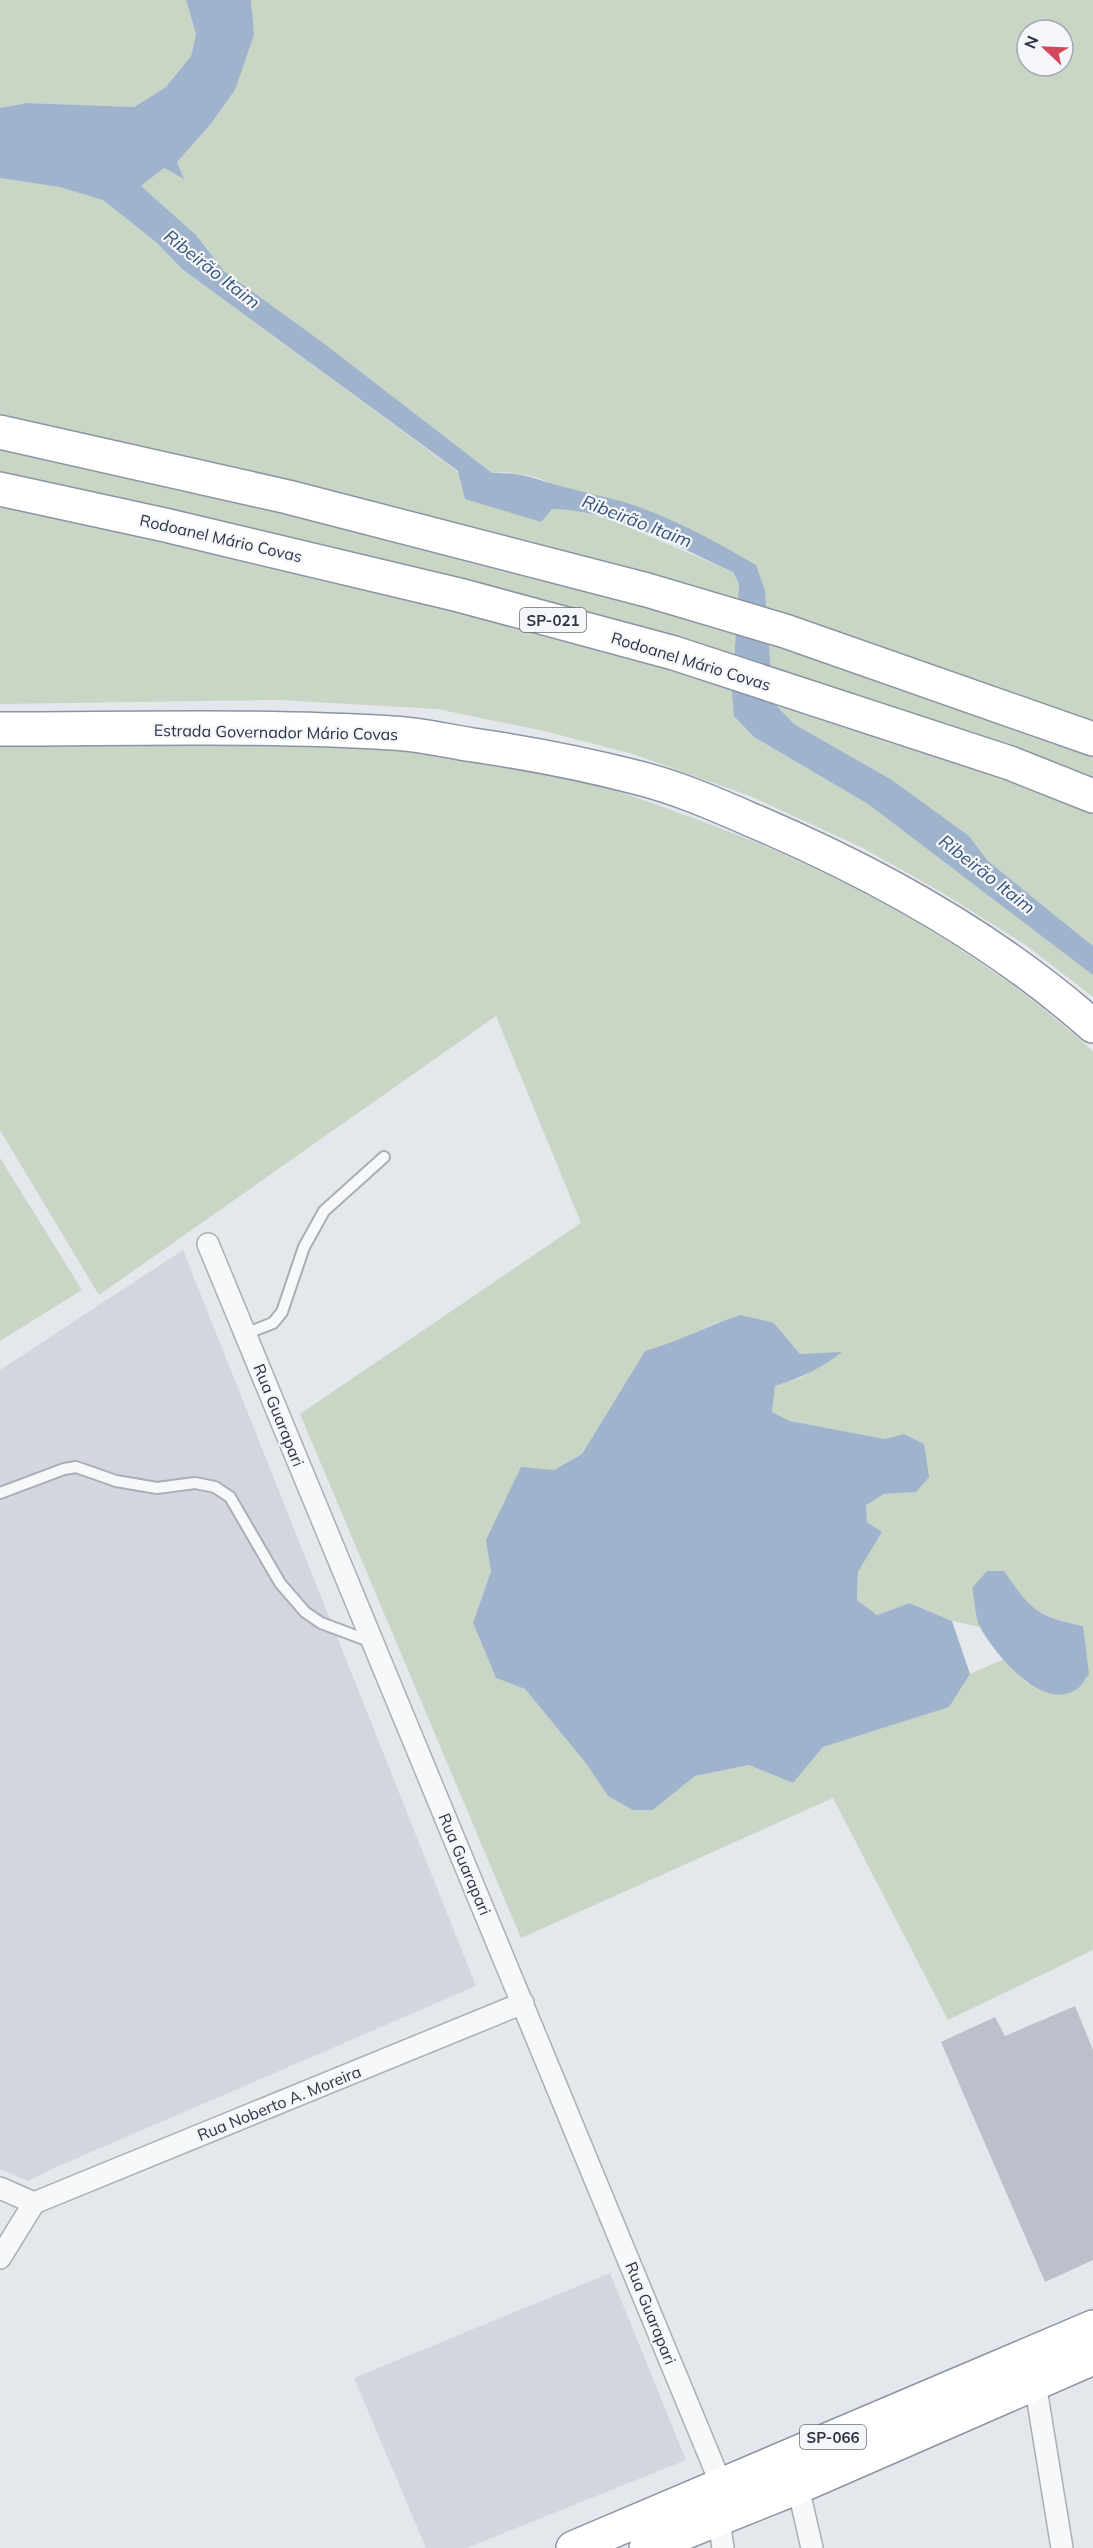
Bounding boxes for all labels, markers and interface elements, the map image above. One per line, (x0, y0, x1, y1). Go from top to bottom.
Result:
north arrow (1015, 18, 1075, 78)
text: N (1020, 33, 1043, 52)
water label: Ribeirão Itaim (159, 224, 265, 314)
water label: Ribeirão Itaim (579, 490, 695, 552)
street label: Rodoanel Mário Covas (138, 510, 304, 566)
road number: SP-021 (520, 608, 586, 632)
street label: Rodoanel Mário Covas (609, 627, 773, 695)
street label: Estrada Governador Mário Covas (154, 720, 398, 744)
water label: Ribeirão Itaim (934, 829, 1040, 919)
street label: Rua Guarapari (249, 1361, 309, 1469)
street label: Rua Guarapari (435, 1810, 495, 1918)
street label: Rua Noberto A. Moreira (194, 2061, 364, 2145)
street label: Rua Guarapari (621, 2259, 681, 2367)
road number: SP-066 (800, 2425, 866, 2449)

